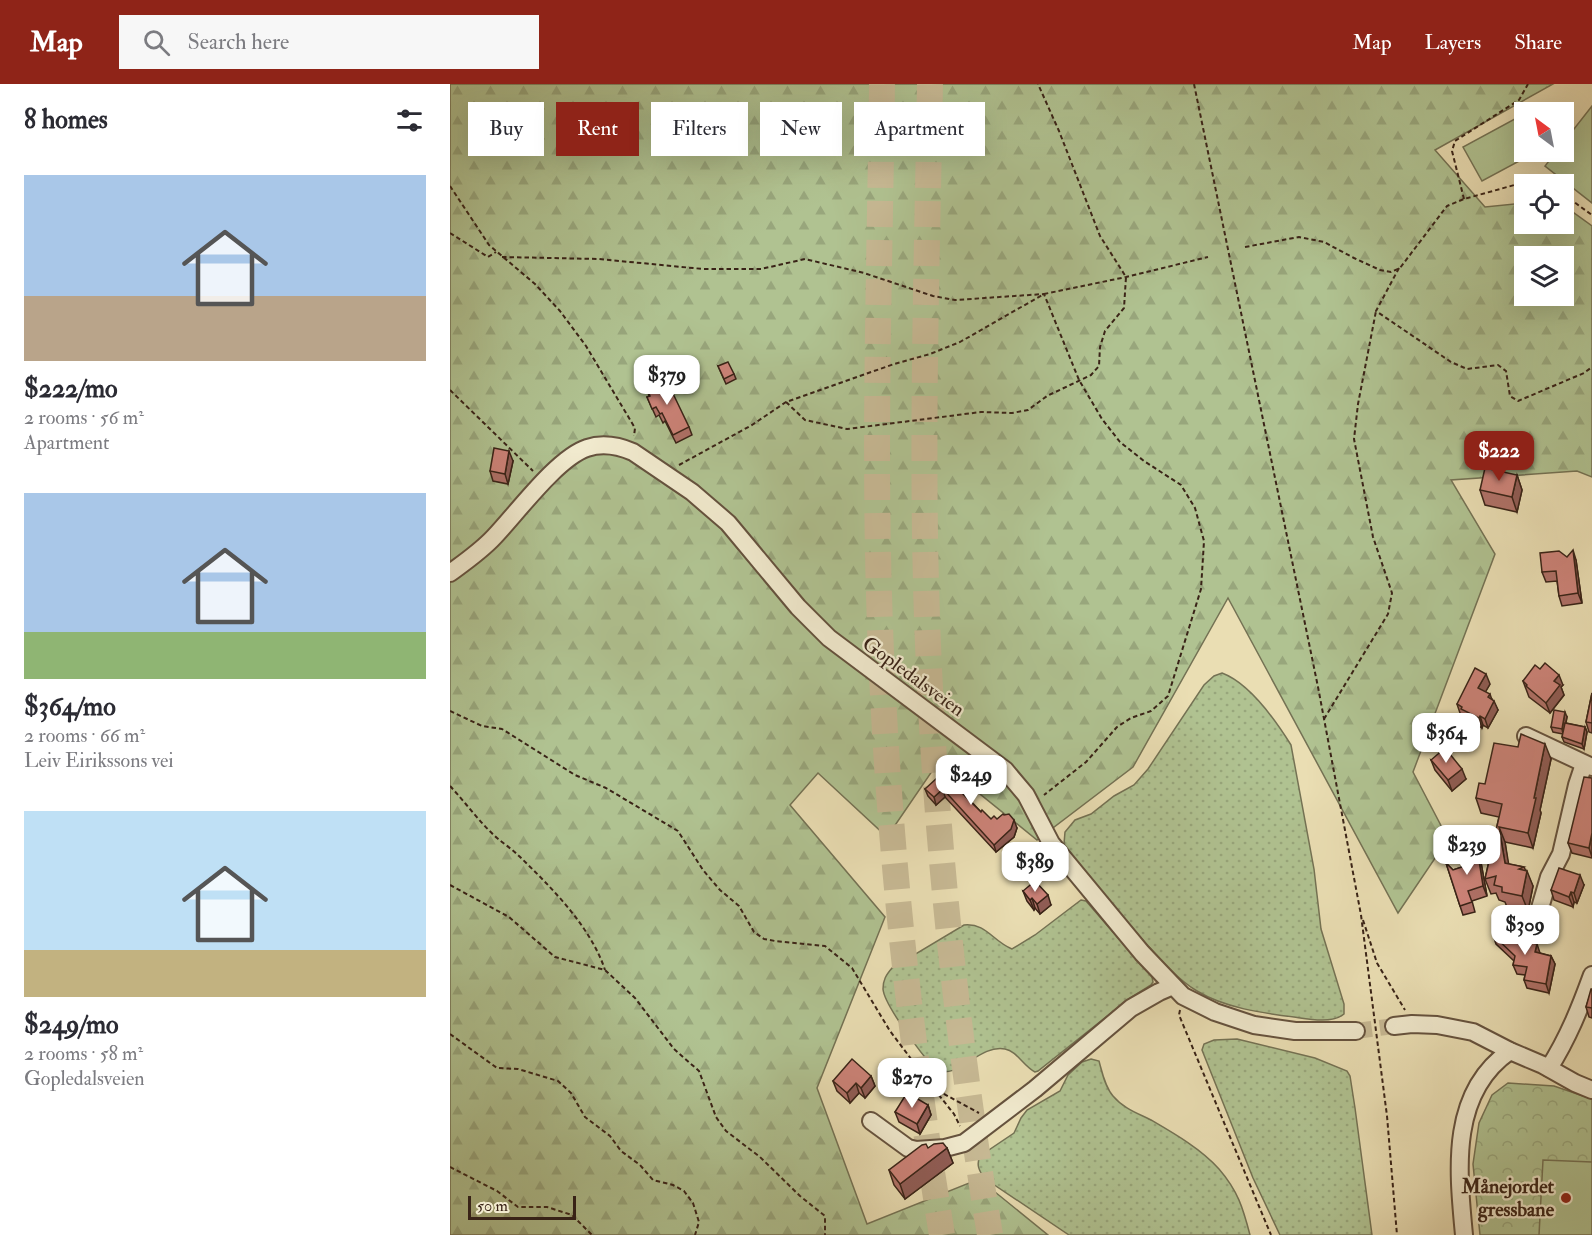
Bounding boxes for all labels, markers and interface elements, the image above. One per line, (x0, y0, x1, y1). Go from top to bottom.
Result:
search box (119, 15, 539, 69)
text: Map (30, 25, 83, 60)
icon: search (140, 26, 173, 59)
text: Search here (188, 28, 289, 56)
text: Map (1352, 29, 1392, 56)
text: Layers (1425, 29, 1481, 56)
text: Share (1514, 29, 1562, 56)
chip: Buy (468, 102, 544, 156)
chip: Rent (556, 102, 639, 156)
chip: Filters (651, 102, 748, 156)
chip: New (760, 102, 842, 156)
chip: Apartment (854, 102, 985, 156)
north arrow (1514, 102, 1574, 162)
map controls (1514, 102, 1574, 306)
text: 8 homes (24, 104, 108, 136)
icon: filters (393, 104, 426, 137)
button: locate (1514, 174, 1574, 234)
icon: home (171, 214, 279, 322)
button: layers (1514, 246, 1574, 306)
pin: $379 (631, 355, 703, 406)
text: $379 (648, 362, 686, 387)
text: $222/mo (24, 373, 118, 405)
text: 2 rooms · 56 m² (24, 405, 144, 430)
text: Apartment (24, 430, 109, 455)
pin: $222 (1463, 431, 1535, 482)
text: $222 (1478, 438, 1520, 463)
icon: home (171, 532, 279, 640)
street label: Gopledalsveien (857, 631, 970, 723)
text: $364/mo (24, 691, 116, 723)
pin: $364 (1410, 713, 1482, 764)
text: $364 (1426, 720, 1466, 745)
text: 2 rooms · 66 m² (24, 723, 145, 748)
text: Leiv Eirikssons vei (24, 748, 174, 773)
pin: $249 (935, 755, 1007, 806)
text: $249 (950, 762, 992, 787)
pin: $239 (1431, 825, 1503, 876)
text: $239 (1447, 832, 1487, 857)
pin: $389 (999, 842, 1071, 893)
text: $389 (1016, 849, 1054, 874)
icon: home (171, 850, 279, 958)
pin: $309 (1489, 905, 1561, 956)
text: $309 (1505, 912, 1545, 937)
text: $249/mo (24, 1009, 119, 1041)
text: 2 rooms · 58 m² (24, 1041, 143, 1066)
pin: $270 (876, 1058, 948, 1109)
text: $270 (892, 1065, 932, 1090)
text: Gopledalsveien (24, 1066, 145, 1091)
place label: Månejordet gressbane (1461, 1174, 1555, 1223)
marker: Månejordet gressbane (1559, 1191, 1573, 1205)
scale bar (468, 1193, 576, 1220)
text: 50 m (477, 1196, 508, 1216)

